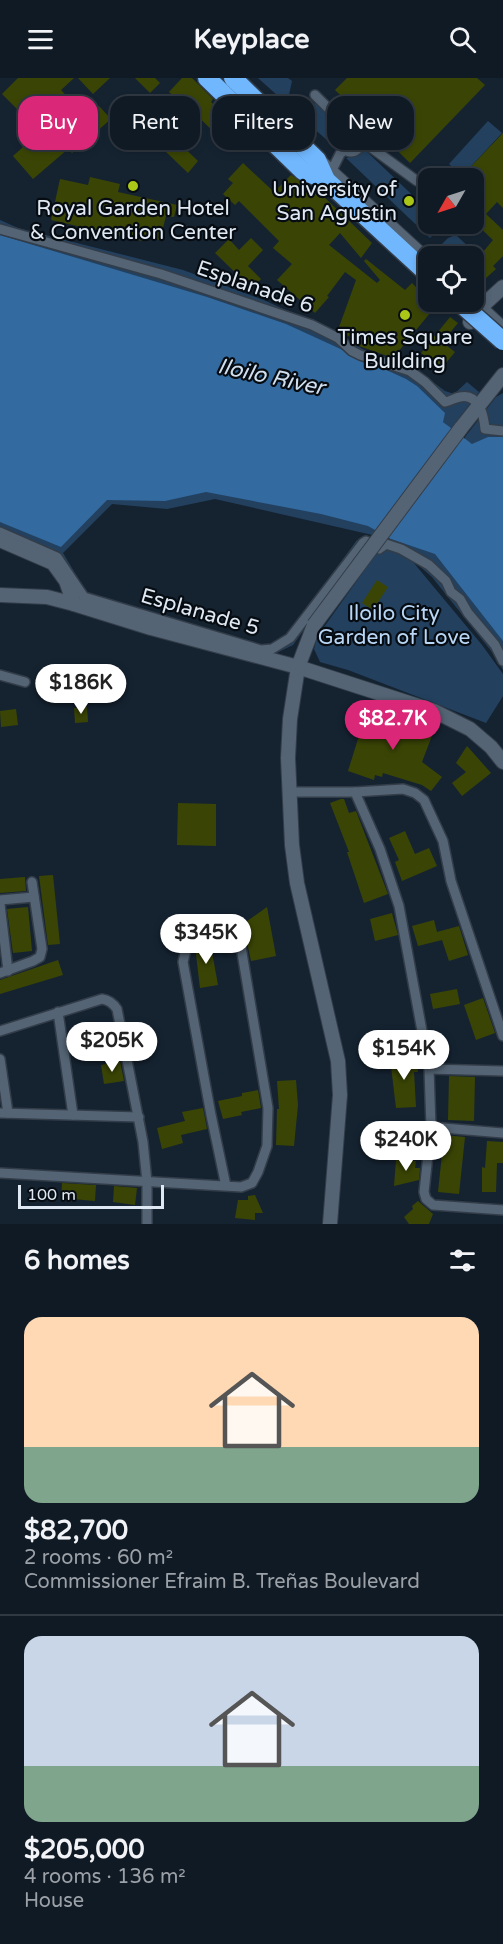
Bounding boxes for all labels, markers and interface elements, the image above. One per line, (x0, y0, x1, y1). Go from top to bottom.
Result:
icon: menu (24, 23, 57, 56)
text: Keyplace (193, 23, 310, 56)
icon: search (446, 23, 479, 56)
chip: Buy (18, 96, 98, 150)
chip: Rent (110, 96, 200, 150)
chip: Filters (212, 96, 315, 150)
chip: New (327, 96, 414, 150)
north arrow (418, 168, 484, 234)
map controls (418, 168, 484, 312)
place label: University of San Agustin (272, 177, 397, 226)
marker: Royal Garden Hotel & Convention Center (126, 179, 140, 193)
marker: University of San Agustin (402, 194, 416, 208)
place label: Royal Garden Hotel & Convention Center (30, 196, 236, 245)
button: locate (418, 246, 484, 312)
street label: Esplanade 6 (193, 255, 317, 319)
marker: Times Square Building (398, 308, 412, 322)
place label: Times Square Building (338, 325, 473, 374)
water label: Iloilo River (215, 353, 329, 402)
street label: Esplanade 5 (138, 583, 262, 641)
park label: Iloilo City Garden of Love (318, 601, 470, 650)
pin: $186K (39, 664, 123, 715)
text: $186K (49, 671, 113, 695)
pin: $82.7K (344, 700, 442, 751)
text: $82.7K (359, 707, 427, 731)
pin: $345K (164, 914, 248, 965)
text: $345K (174, 921, 238, 945)
pin: $205K (70, 1022, 154, 1073)
text: $205K (80, 1029, 144, 1053)
pin: $154K (362, 1030, 446, 1081)
text: $154K (372, 1037, 436, 1061)
pin: $240K (364, 1121, 448, 1172)
text: $240K (374, 1128, 438, 1152)
scale bar (18, 1182, 164, 1210)
text: 100 m (27, 1185, 76, 1205)
icon: filters (446, 1244, 479, 1277)
text: 6 homes (24, 1245, 130, 1276)
icon: home (198, 1356, 306, 1464)
text: $82,700 (24, 1515, 128, 1546)
text: 2 rooms · 60 m² (24, 1546, 173, 1570)
text: Commissioner Efraim B. Treñas Boulevard (24, 1570, 420, 1594)
icon: home (198, 1675, 306, 1783)
text: $205,000 (24, 1834, 144, 1865)
text: 4 rooms · 136 m² (24, 1865, 186, 1889)
text: House (24, 1889, 84, 1913)

